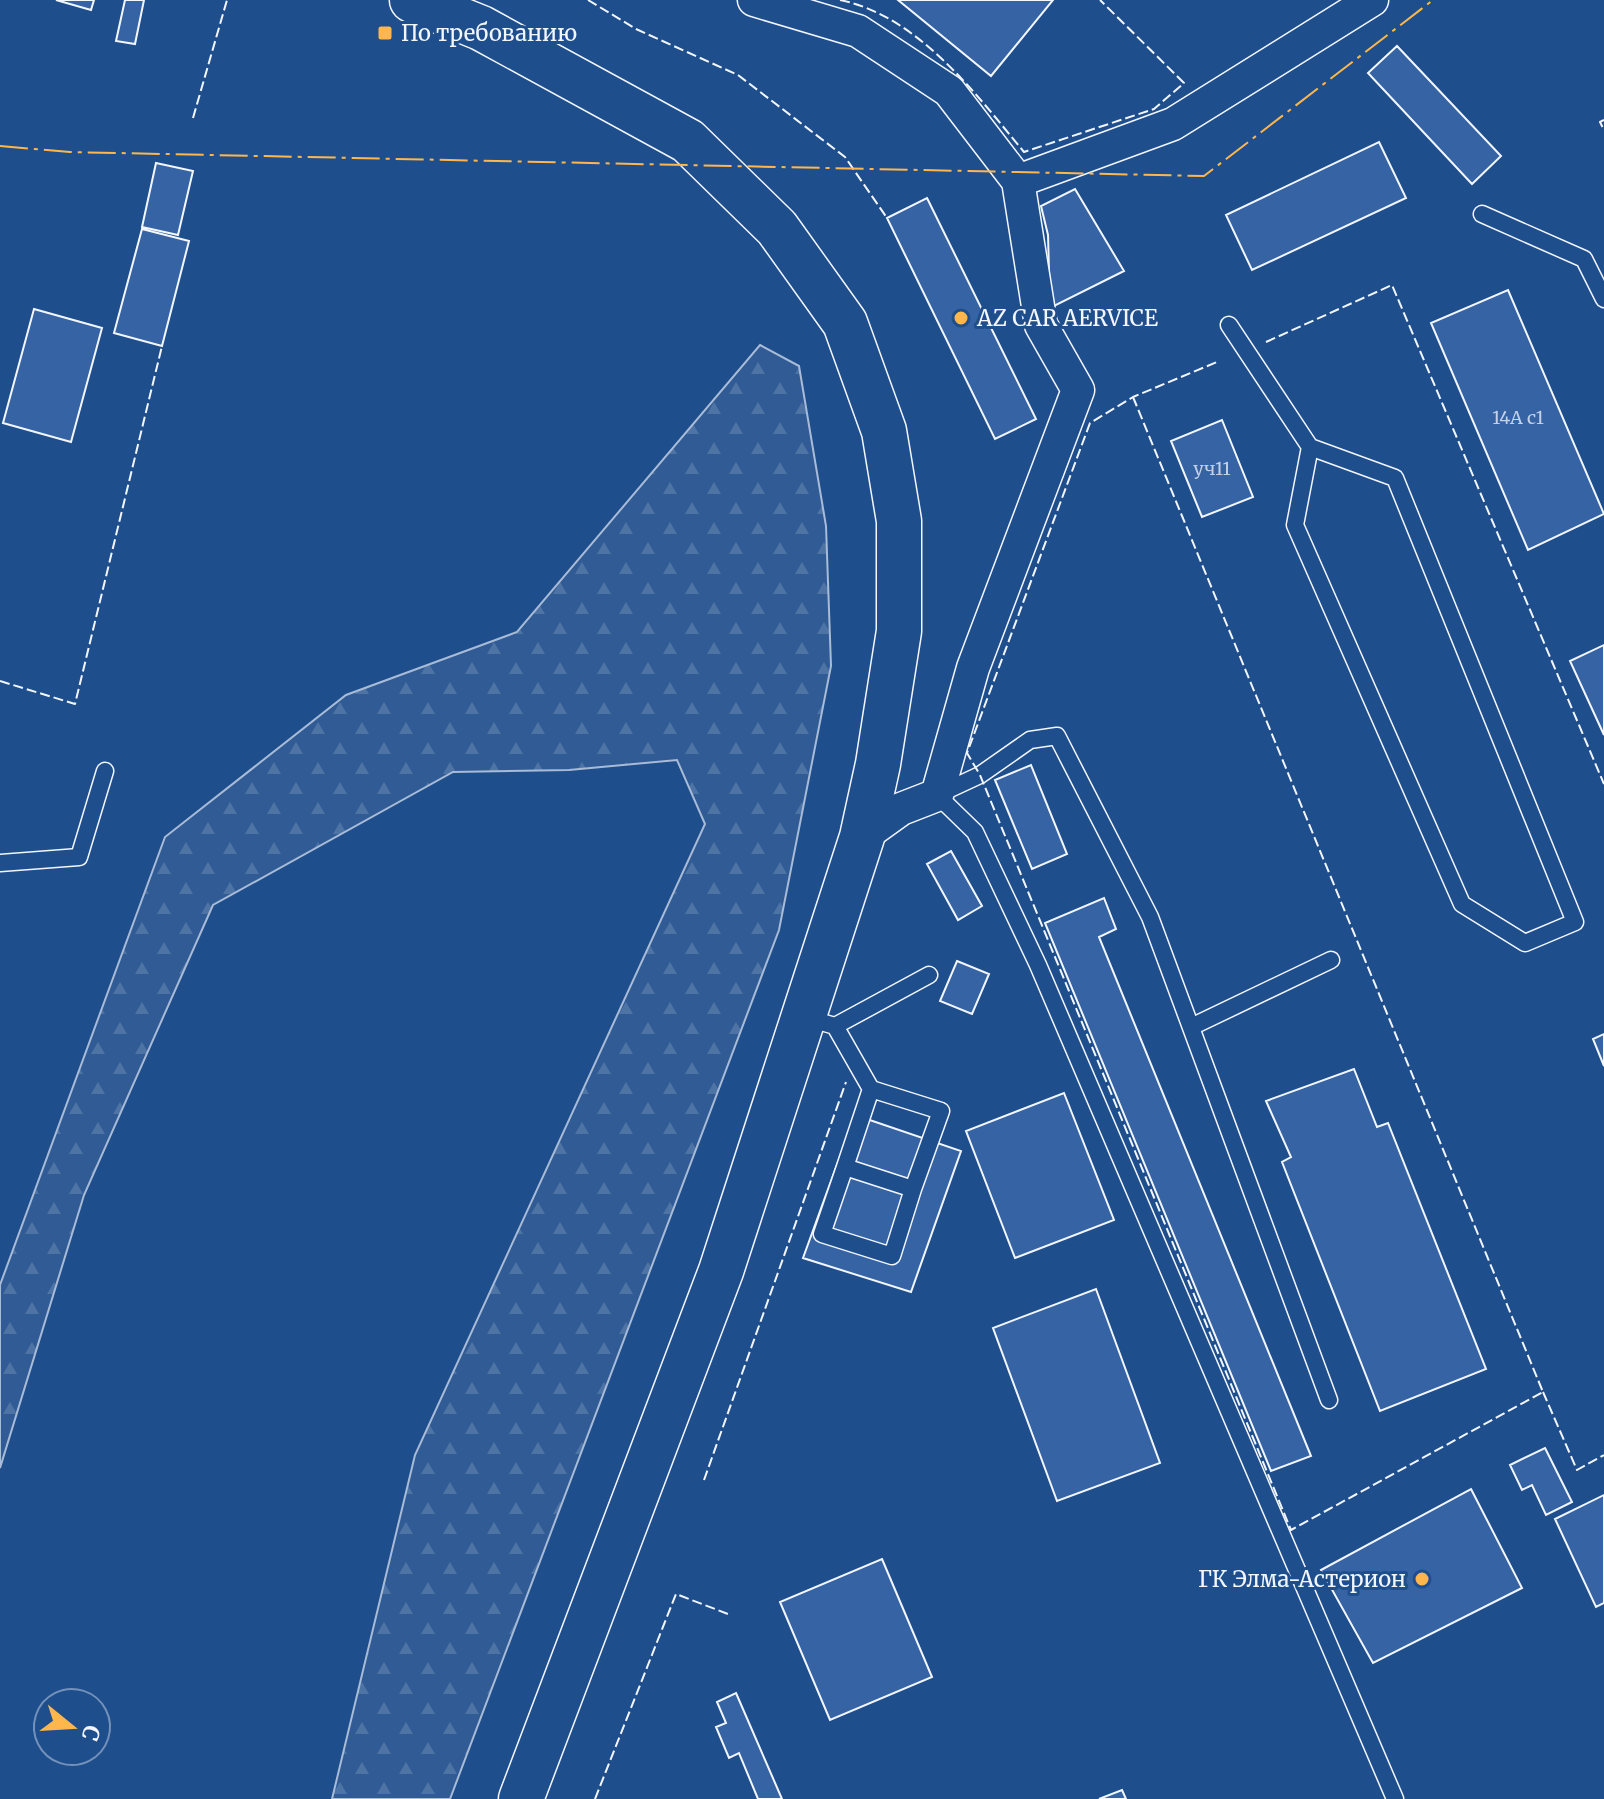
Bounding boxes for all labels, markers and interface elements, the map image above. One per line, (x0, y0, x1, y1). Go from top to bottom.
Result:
place label: По требованию (401, 19, 577, 47)
marker: По требованию (376, 24, 394, 42)
place label: AZ CAR AERVICE (976, 304, 1158, 332)
marker: AZ CAR AERVICE (952, 309, 970, 327)
house number: 14А с1 (1492, 406, 1544, 429)
house number: уч11 (1193, 457, 1231, 480)
place label: ГК Элма-Астерион (1198, 1565, 1406, 1593)
marker: ГК Элма-Астерион (1413, 1570, 1431, 1588)
north arrow (32, 1687, 112, 1767)
text: С (75, 1722, 107, 1744)

